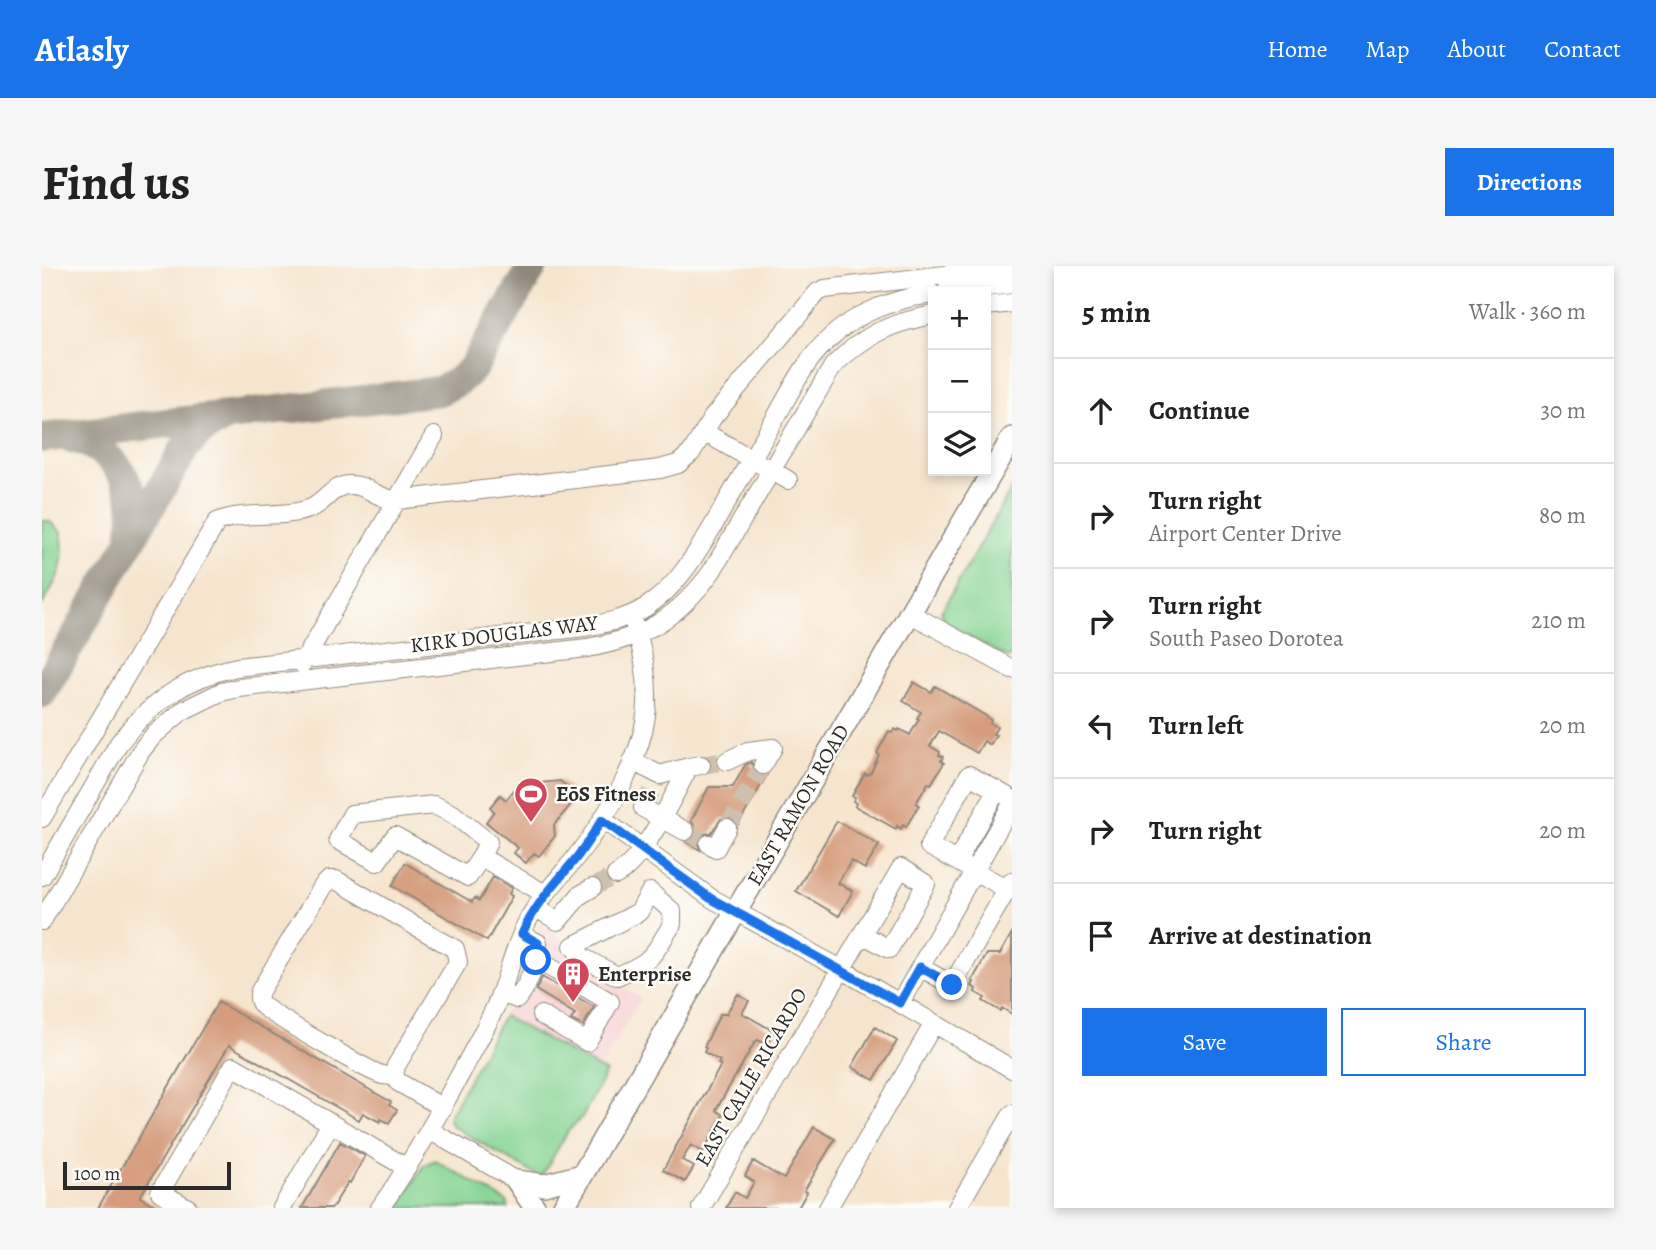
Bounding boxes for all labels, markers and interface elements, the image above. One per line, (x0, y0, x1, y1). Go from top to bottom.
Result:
text: Atlasly (35, 27, 129, 72)
text: Home (1267, 33, 1328, 65)
text: Map (1366, 33, 1410, 65)
text: About (1448, 33, 1506, 65)
text: Contact (1544, 33, 1621, 65)
button: Directions (1445, 148, 1614, 216)
text: Find us (42, 149, 190, 216)
map controls (928, 287, 991, 476)
button: + (928, 287, 991, 350)
text: 5 min (1082, 292, 1151, 332)
text: Walk · 360 m (1469, 296, 1586, 327)
button: − (928, 350, 991, 413)
icon: ahead (1082, 392, 1120, 430)
text: Continue (1149, 393, 1250, 428)
text: 30 m (1540, 395, 1586, 426)
button: layers (928, 413, 991, 476)
text: Turn right (1149, 483, 1262, 518)
icon: right (1082, 497, 1120, 535)
text: 80 m (1539, 500, 1586, 531)
text: Airport Center Drive (1149, 518, 1342, 549)
text: Turn right (1149, 588, 1262, 623)
icon: right (1082, 602, 1120, 640)
text: 210 m (1531, 605, 1586, 636)
street label: KIRK DOUGLAS WAY (409, 609, 600, 659)
text: South Paseo Dorotea (1149, 623, 1344, 654)
icon: left (1082, 707, 1120, 745)
text: Turn left (1149, 708, 1244, 743)
text: 20 m (1539, 710, 1586, 741)
street label: EAST RAMON ROAD (740, 719, 856, 891)
sports icon: EōS Fitness (512, 775, 550, 824)
place label: EōS Fitness (556, 780, 656, 808)
icon: right (1082, 812, 1120, 850)
text: Turn right (1149, 813, 1262, 848)
text: 20 m (1539, 815, 1586, 846)
icon: arrive (1082, 917, 1120, 955)
text: Arrive at destination (1149, 918, 1372, 953)
route start (520, 944, 551, 975)
building icon: Enterprise (554, 955, 592, 1004)
place label: Enterprise (598, 960, 692, 988)
route end (936, 969, 967, 1000)
street label: EAST CALLE RICARDO (688, 983, 814, 1171)
button: Save (1082, 1008, 1327, 1076)
button: Share (1341, 1008, 1586, 1076)
scale bar (63, 1159, 231, 1191)
text: 100 m (74, 1161, 120, 1187)

